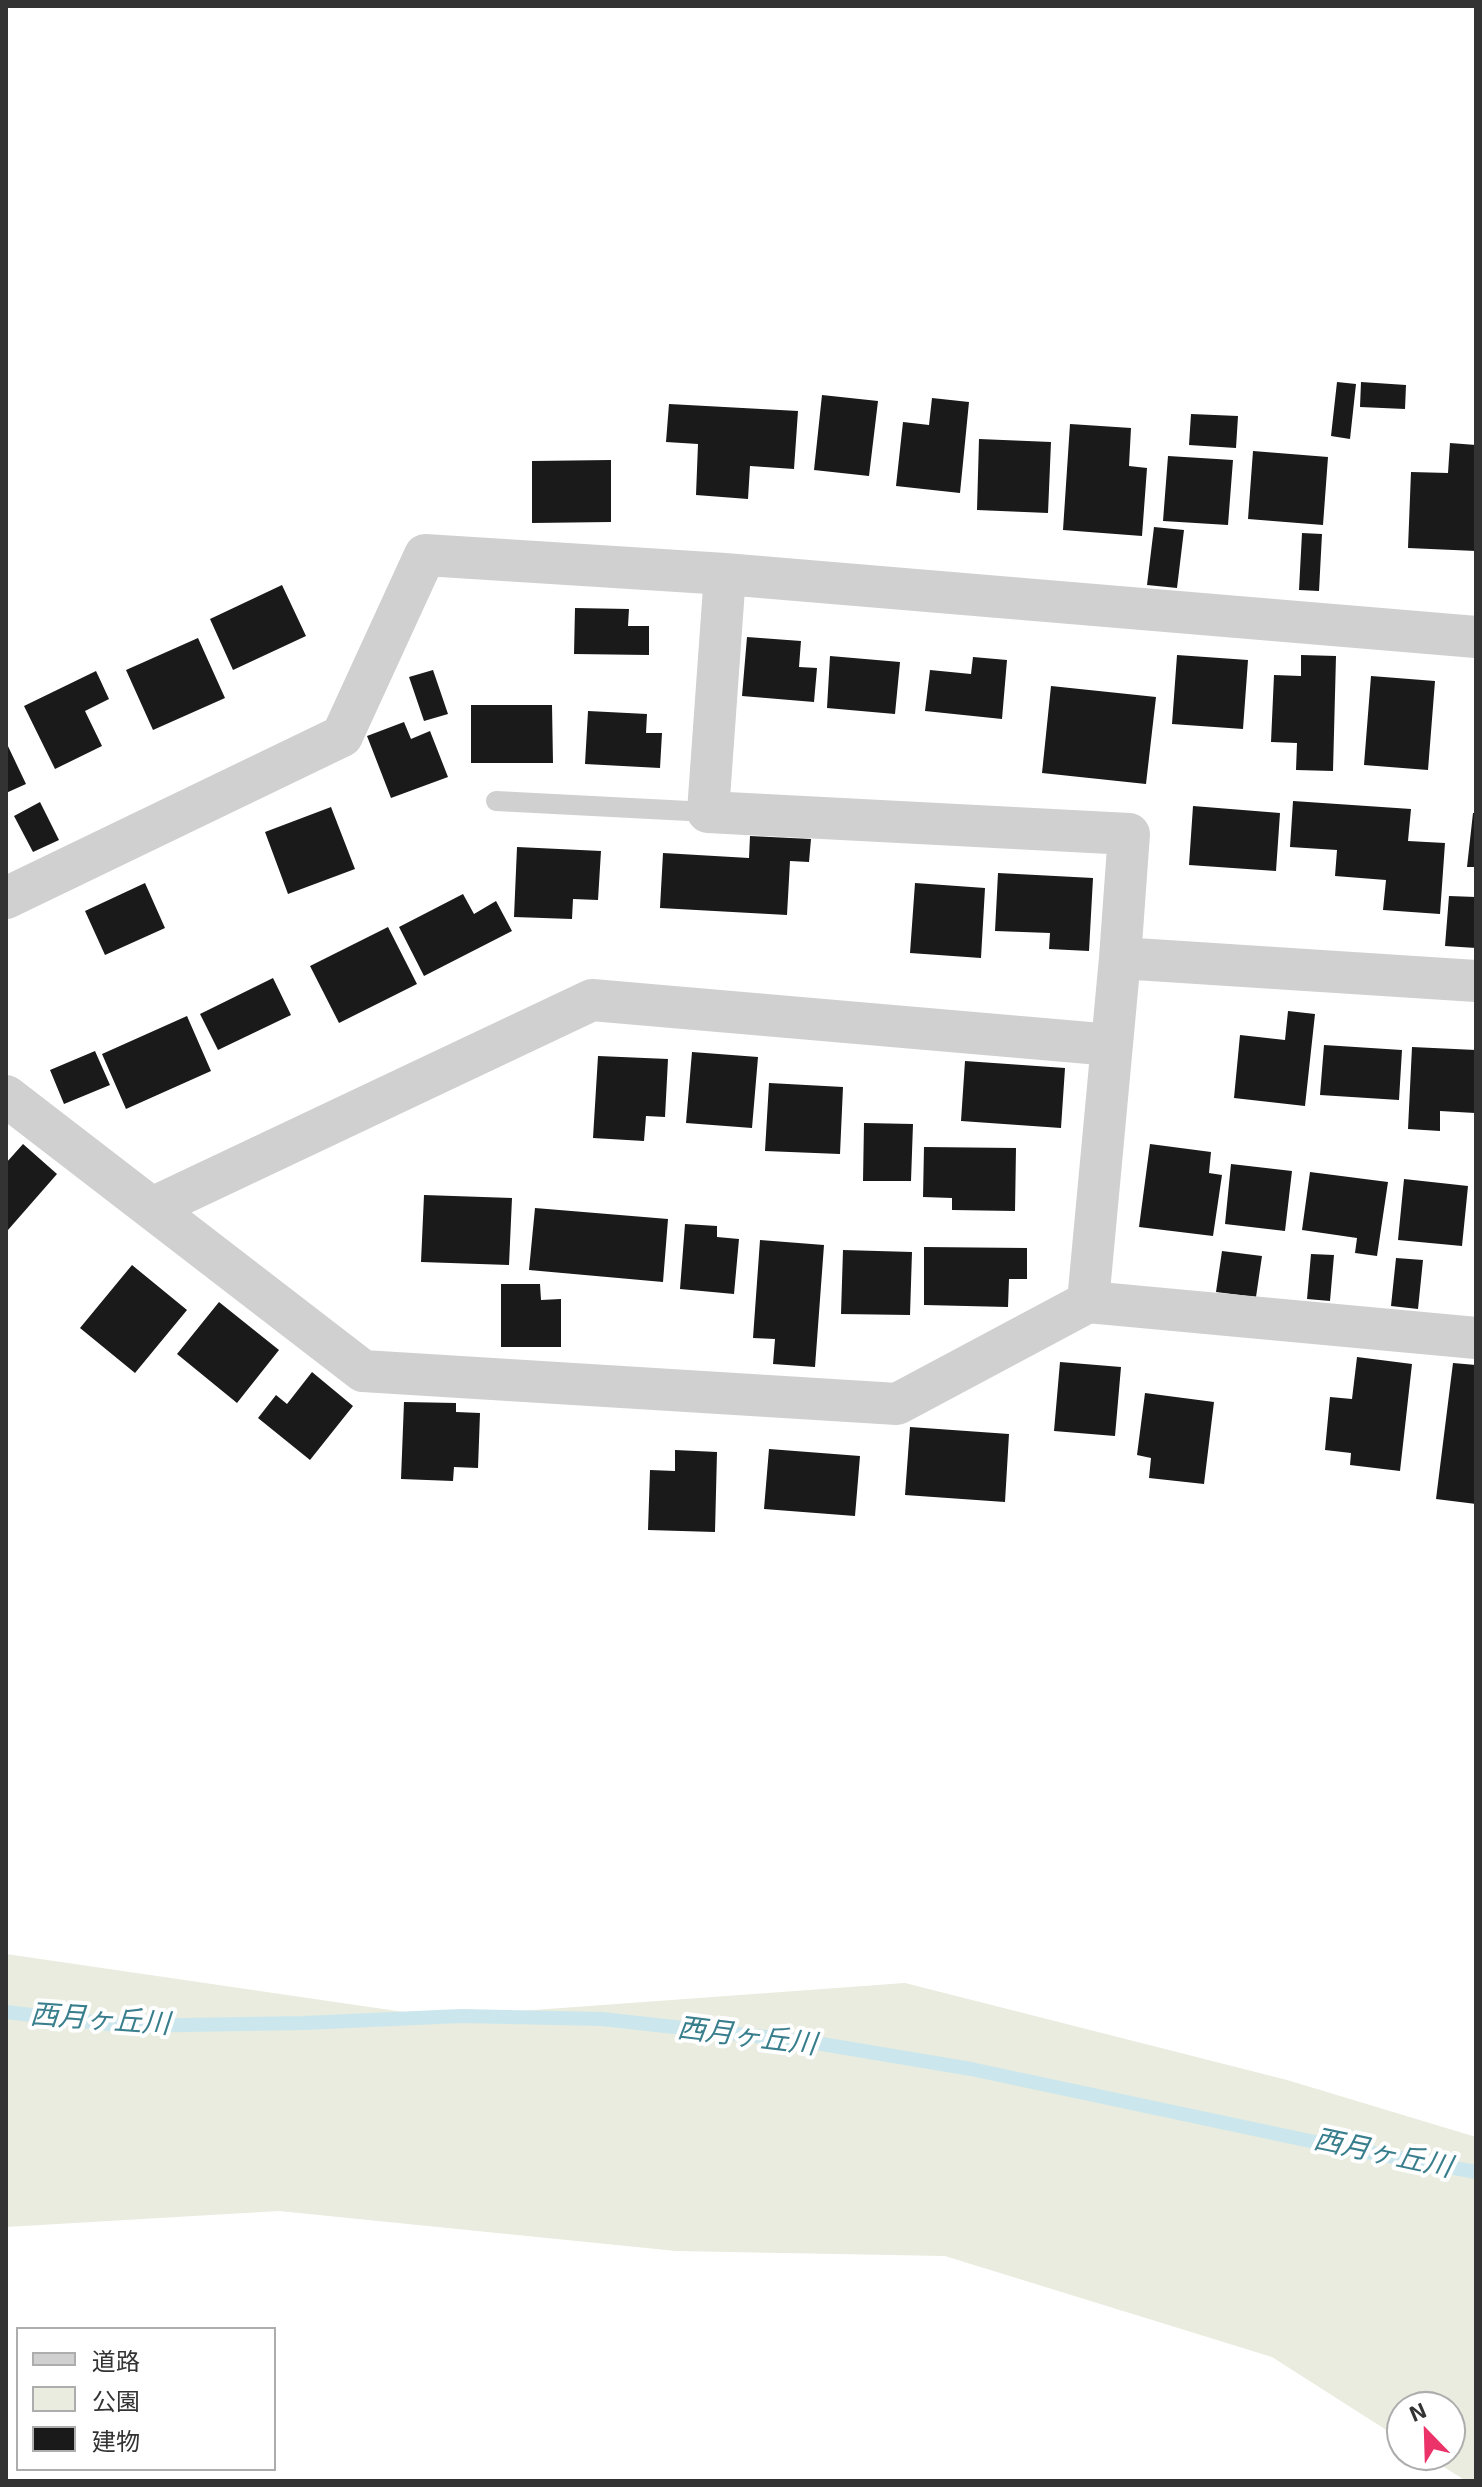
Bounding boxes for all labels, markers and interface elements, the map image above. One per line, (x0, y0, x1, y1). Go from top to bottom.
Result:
water label: 西月ヶ丘川 (29, 1997, 171, 2041)
water label: 西月ヶ丘川 (675, 2011, 819, 2061)
water label: 西月ヶ丘川 (1311, 2122, 1455, 2184)
legend (16, 2327, 276, 2471)
text: 道路 (92, 2346, 140, 2375)
text: 公園 (92, 2386, 140, 2415)
north arrow (1386, 2391, 1466, 2471)
text: N (1405, 2396, 1430, 2426)
text: 建物 (92, 2426, 140, 2455)

